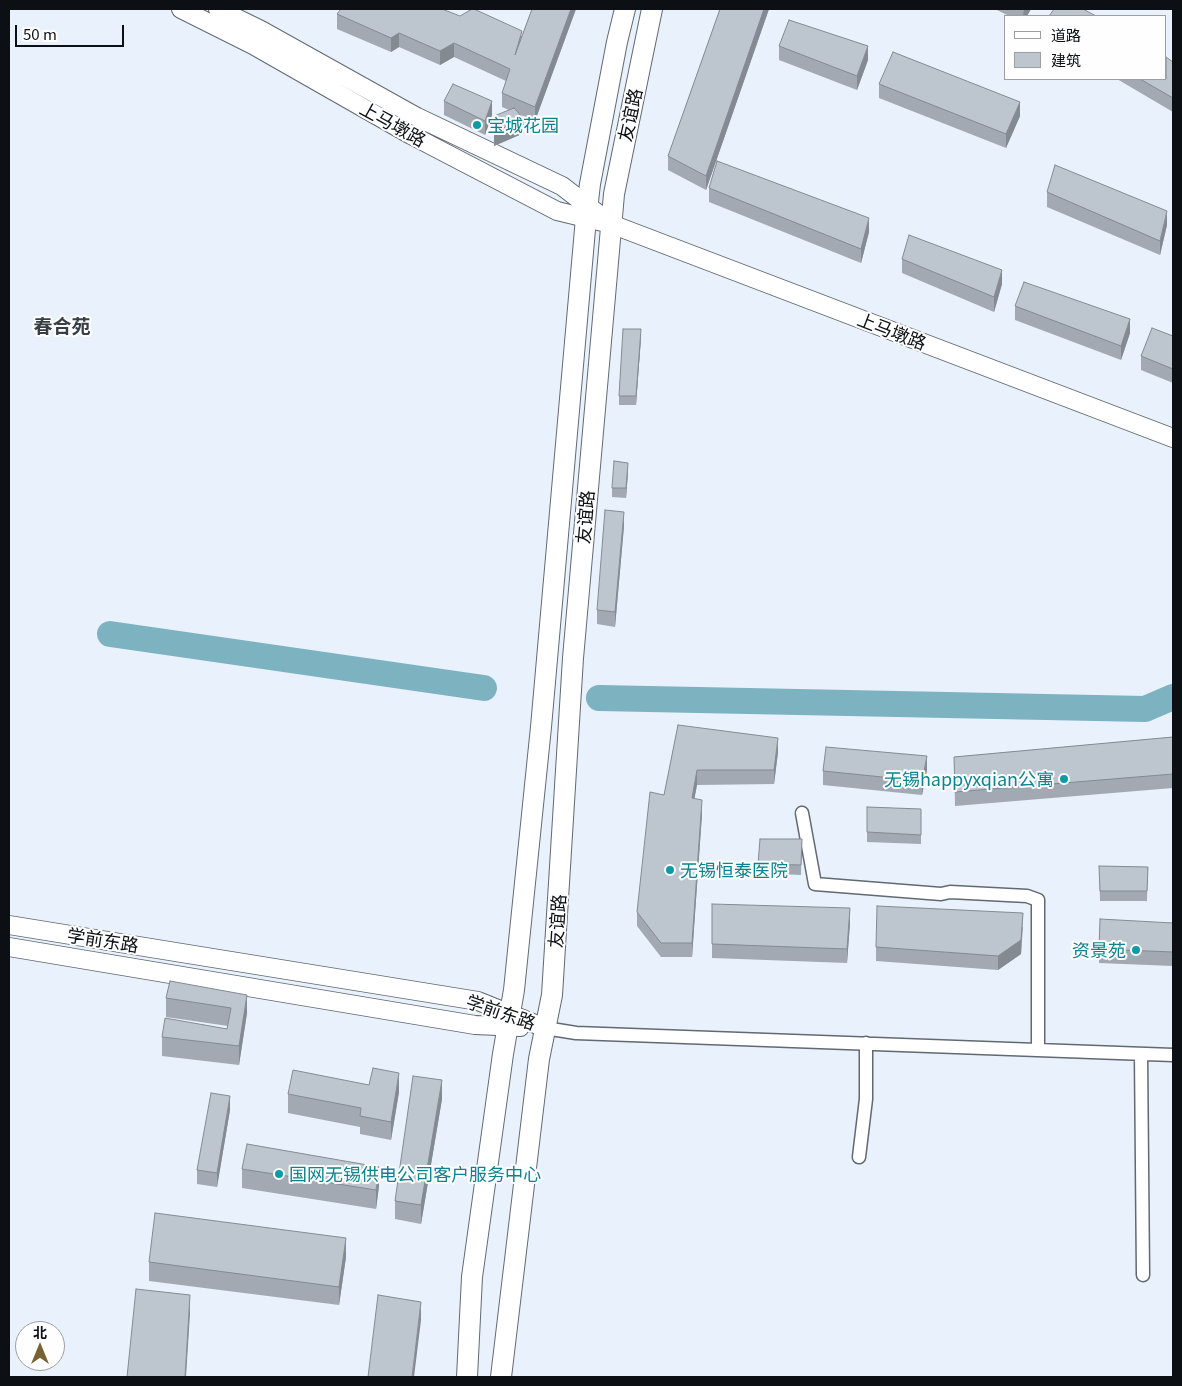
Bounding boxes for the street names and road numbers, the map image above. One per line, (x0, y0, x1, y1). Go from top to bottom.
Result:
street label: 友谊路 (614, 86, 646, 144)
street label: 上马墩路 (356, 97, 430, 151)
street label: 上马墩路 (855, 308, 929, 354)
street label: 友谊路 (572, 489, 598, 545)
street label: 友谊路 (544, 893, 570, 949)
street label: 学前东路 (66, 924, 140, 956)
street label: 学前东路 (463, 990, 539, 1034)

